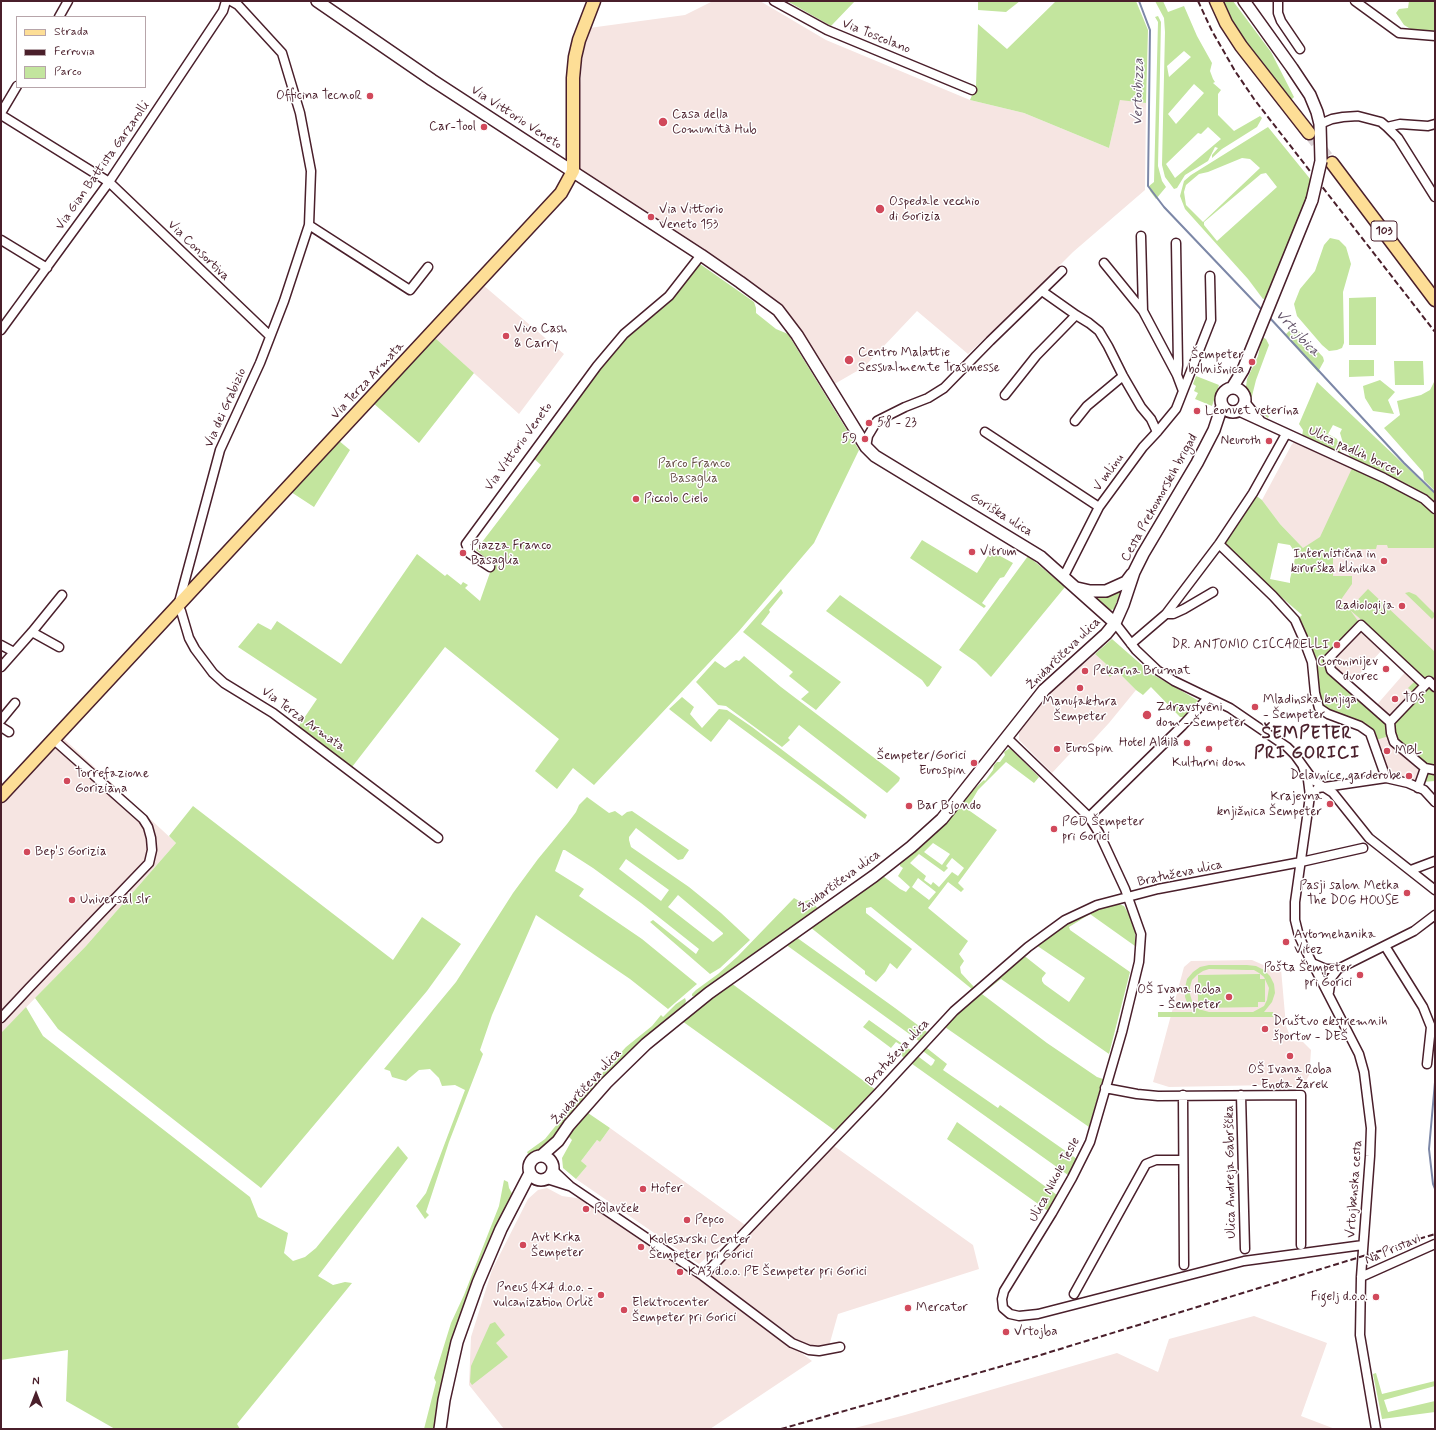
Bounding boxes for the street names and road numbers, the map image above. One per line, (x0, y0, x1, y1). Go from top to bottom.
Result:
street label: Via Toscolano (839, 16, 913, 58)
street label: Via Vittorio Veneto (468, 83, 564, 153)
street label: Via Gian Battista Garzarolli (53, 99, 153, 233)
street label: Via Consortiva (164, 217, 232, 285)
road number: 103 (1371, 221, 1397, 241)
street label: Via Terza Armata (328, 339, 408, 423)
street label: Via dei Grabizio (202, 366, 250, 450)
street label: Via Vittorio Veneto (482, 400, 556, 494)
street label: Ulica padlih borcev (1306, 423, 1404, 481)
street label: Cesta Prekomorskih brigad (1118, 431, 1202, 565)
street label: V mlinu (1090, 451, 1128, 495)
street label: Goriška ulica (967, 490, 1035, 540)
street label: Žnidarčičeva ulica (1024, 615, 1104, 693)
street label: Via Terza Armata (258, 684, 348, 756)
street label: Žnidarčičeva ulica (796, 847, 884, 917)
street label: Bratuževa ulica (1136, 857, 1224, 891)
street label: Bratuževa ulica (863, 1016, 933, 1090)
street label: Žnidarčičeva ulica (549, 1046, 625, 1128)
street label: Ulica Andreja Gabrščka (1222, 1105, 1240, 1239)
street label: Ulica Nikole Tesle (1026, 1135, 1084, 1225)
street label: Vrtojbenska cesta (1344, 1140, 1366, 1238)
street label: Na Pristavi (1363, 1231, 1423, 1269)

